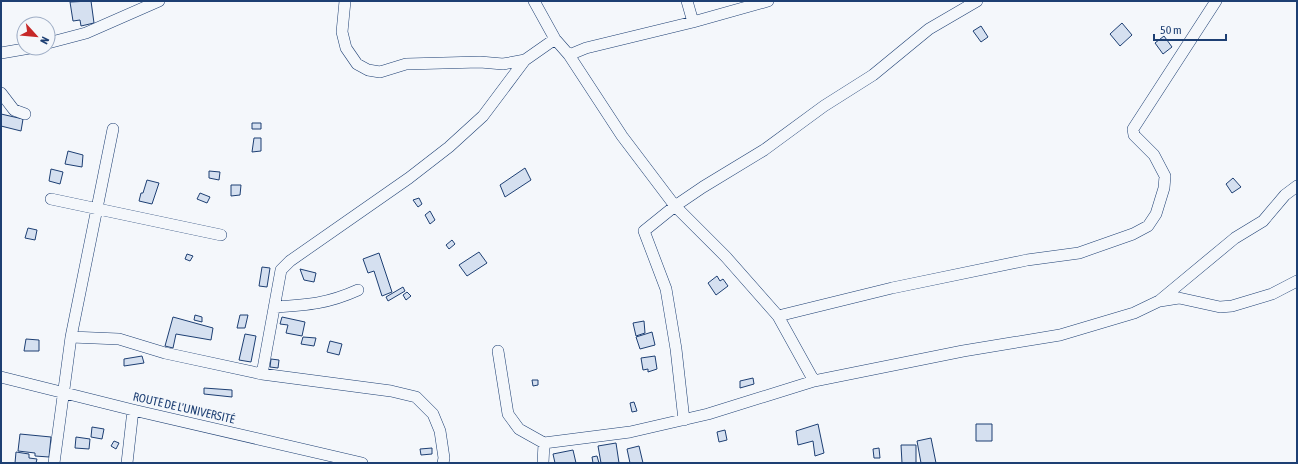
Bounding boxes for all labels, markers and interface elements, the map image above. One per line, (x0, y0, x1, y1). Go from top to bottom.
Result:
north arrow (16, 16, 56, 56)
scale bar (1154, 16, 1226, 42)
text: 50 m (1160, 23, 1182, 37)
text: N (38, 35, 52, 46)
street label: ROUTE DE L'UNIVERSITÉ (132, 389, 236, 427)

